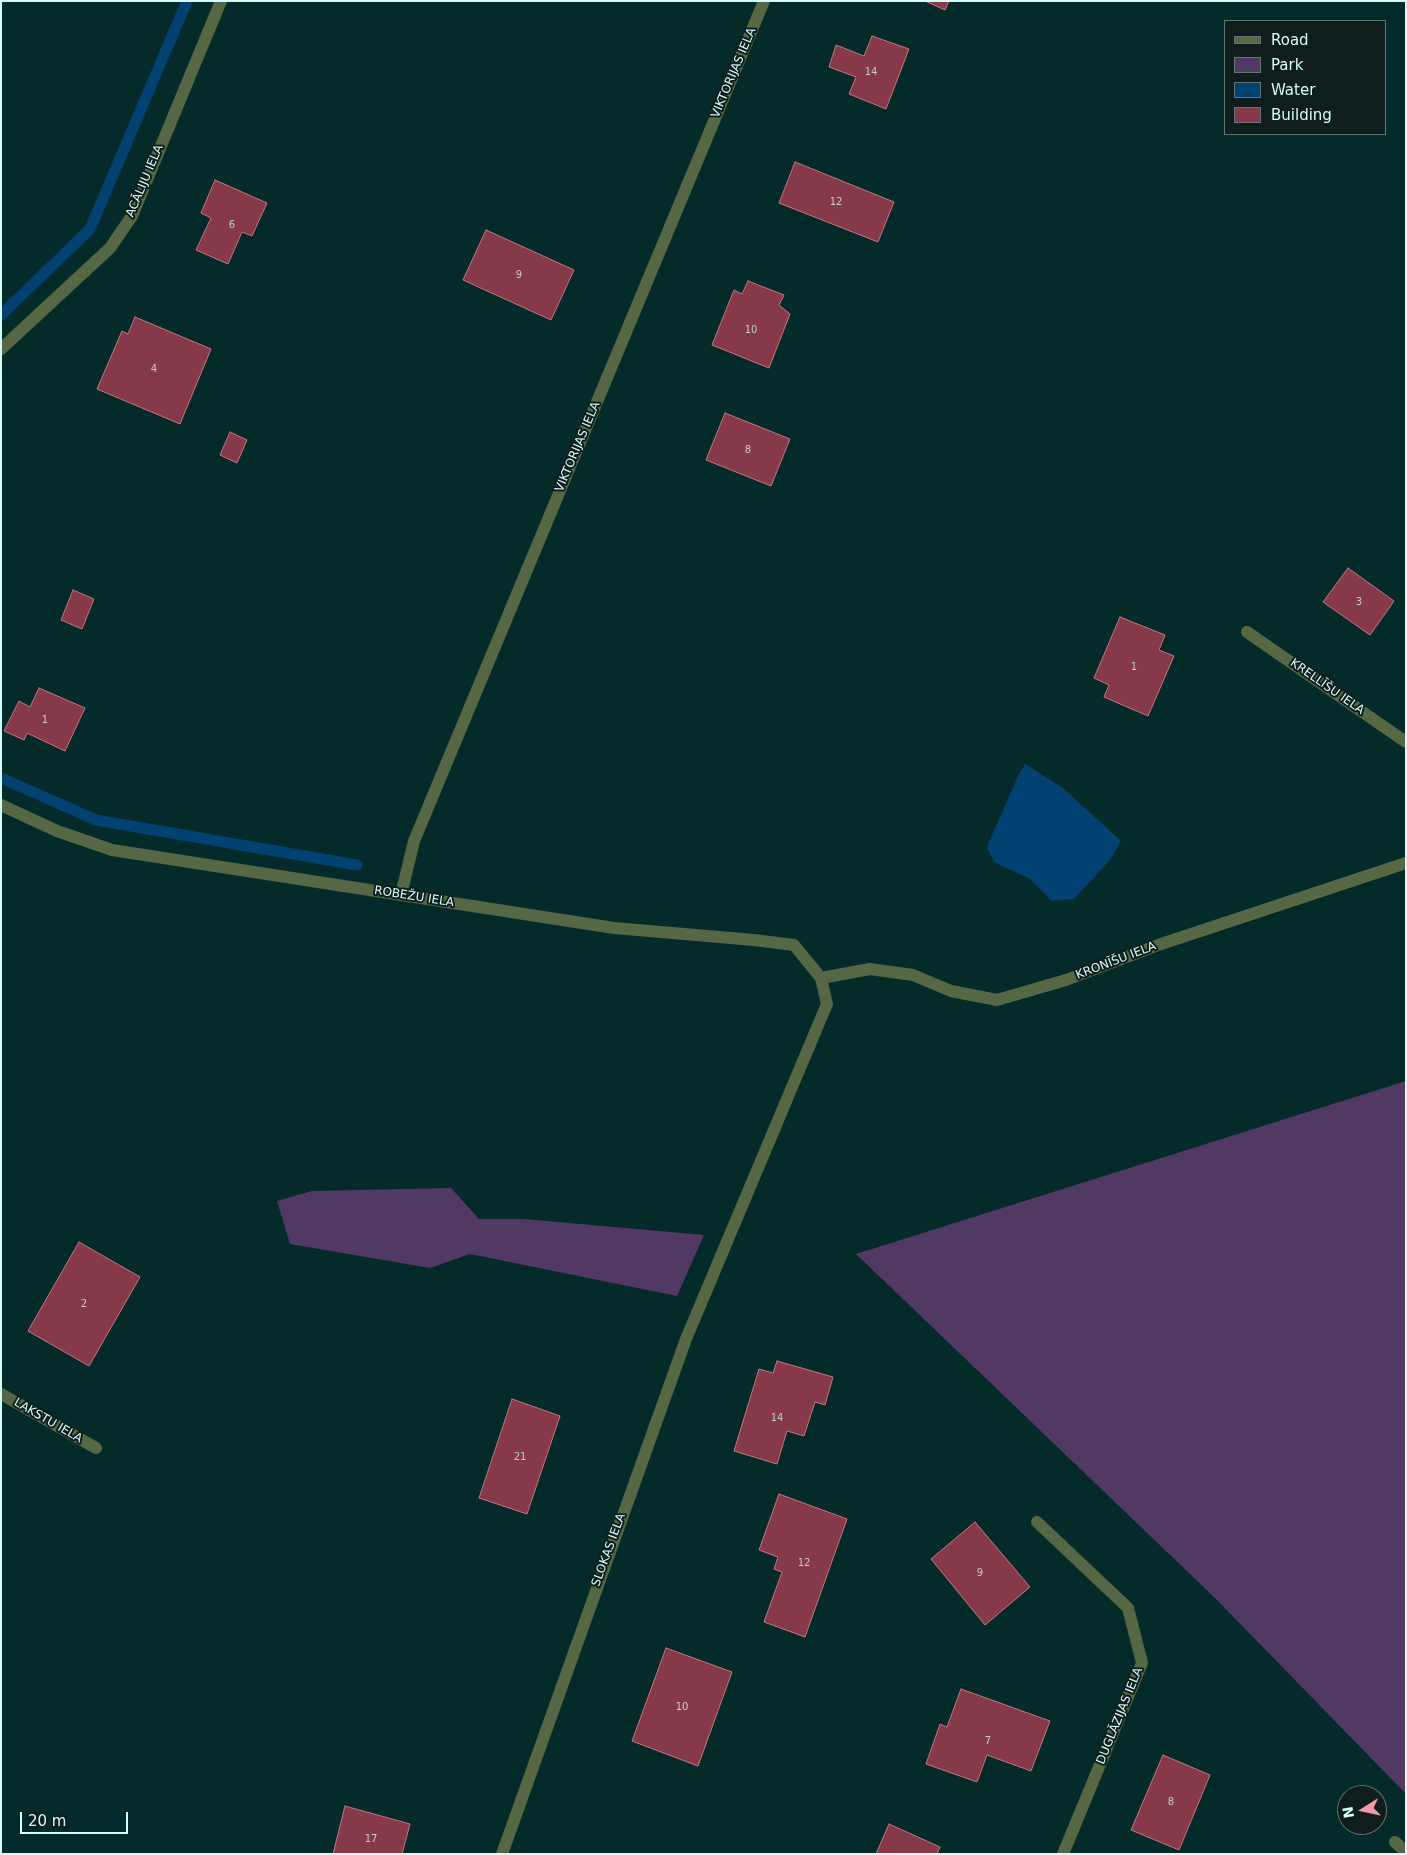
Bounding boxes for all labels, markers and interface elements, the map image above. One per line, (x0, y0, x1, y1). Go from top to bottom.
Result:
legend (1224, 20, 1387, 135)
street label: VIKTORIJAS IELA (709, 26, 759, 120)
text: Road (1271, 31, 1309, 49)
text: Park (1271, 56, 1303, 74)
house number: 14 (865, 66, 877, 78)
text: Water (1271, 81, 1315, 99)
text: Building (1271, 106, 1332, 124)
street label: ACĀLIJU IELA (123, 143, 167, 219)
house number: 12 (830, 196, 842, 208)
house number: 6 (229, 219, 235, 231)
house number: 9 (516, 269, 522, 281)
house number: 10 (745, 324, 757, 336)
house number: 4 (151, 363, 157, 375)
street label: VIKTORIJAS IELA (553, 400, 603, 494)
house number: 8 (745, 444, 751, 456)
house number: 3 (1356, 596, 1362, 608)
street label: KRELLĪŠU IELA (1287, 656, 1367, 718)
house number: 1 (1131, 661, 1137, 673)
house number: 1 (42, 714, 48, 726)
street label: ROBEŽU IELA (373, 884, 455, 910)
street label: KRONĪŠU IELA (1074, 939, 1158, 983)
house number: 2 (81, 1298, 87, 1310)
street label: LAKSTU IELA (11, 1396, 85, 1446)
house number: 14 (771, 1412, 783, 1424)
house number: 21 (514, 1451, 526, 1463)
street label: SLOKAS IELA (589, 1511, 629, 1589)
house number: 12 (798, 1557, 810, 1569)
house number: 9 (977, 1567, 983, 1579)
street label: DUGLĀZIJAS IELA (1094, 1665, 1146, 1767)
house number: 10 (676, 1701, 688, 1713)
house number: 7 (985, 1735, 991, 1747)
north arrow (1337, 1785, 1387, 1835)
house number: 8 (1168, 1796, 1174, 1808)
scale bar (22, 1802, 130, 1834)
text: N (1339, 1805, 1357, 1820)
text: 20 m (28, 1812, 66, 1830)
house number: 17 (365, 1833, 377, 1845)

